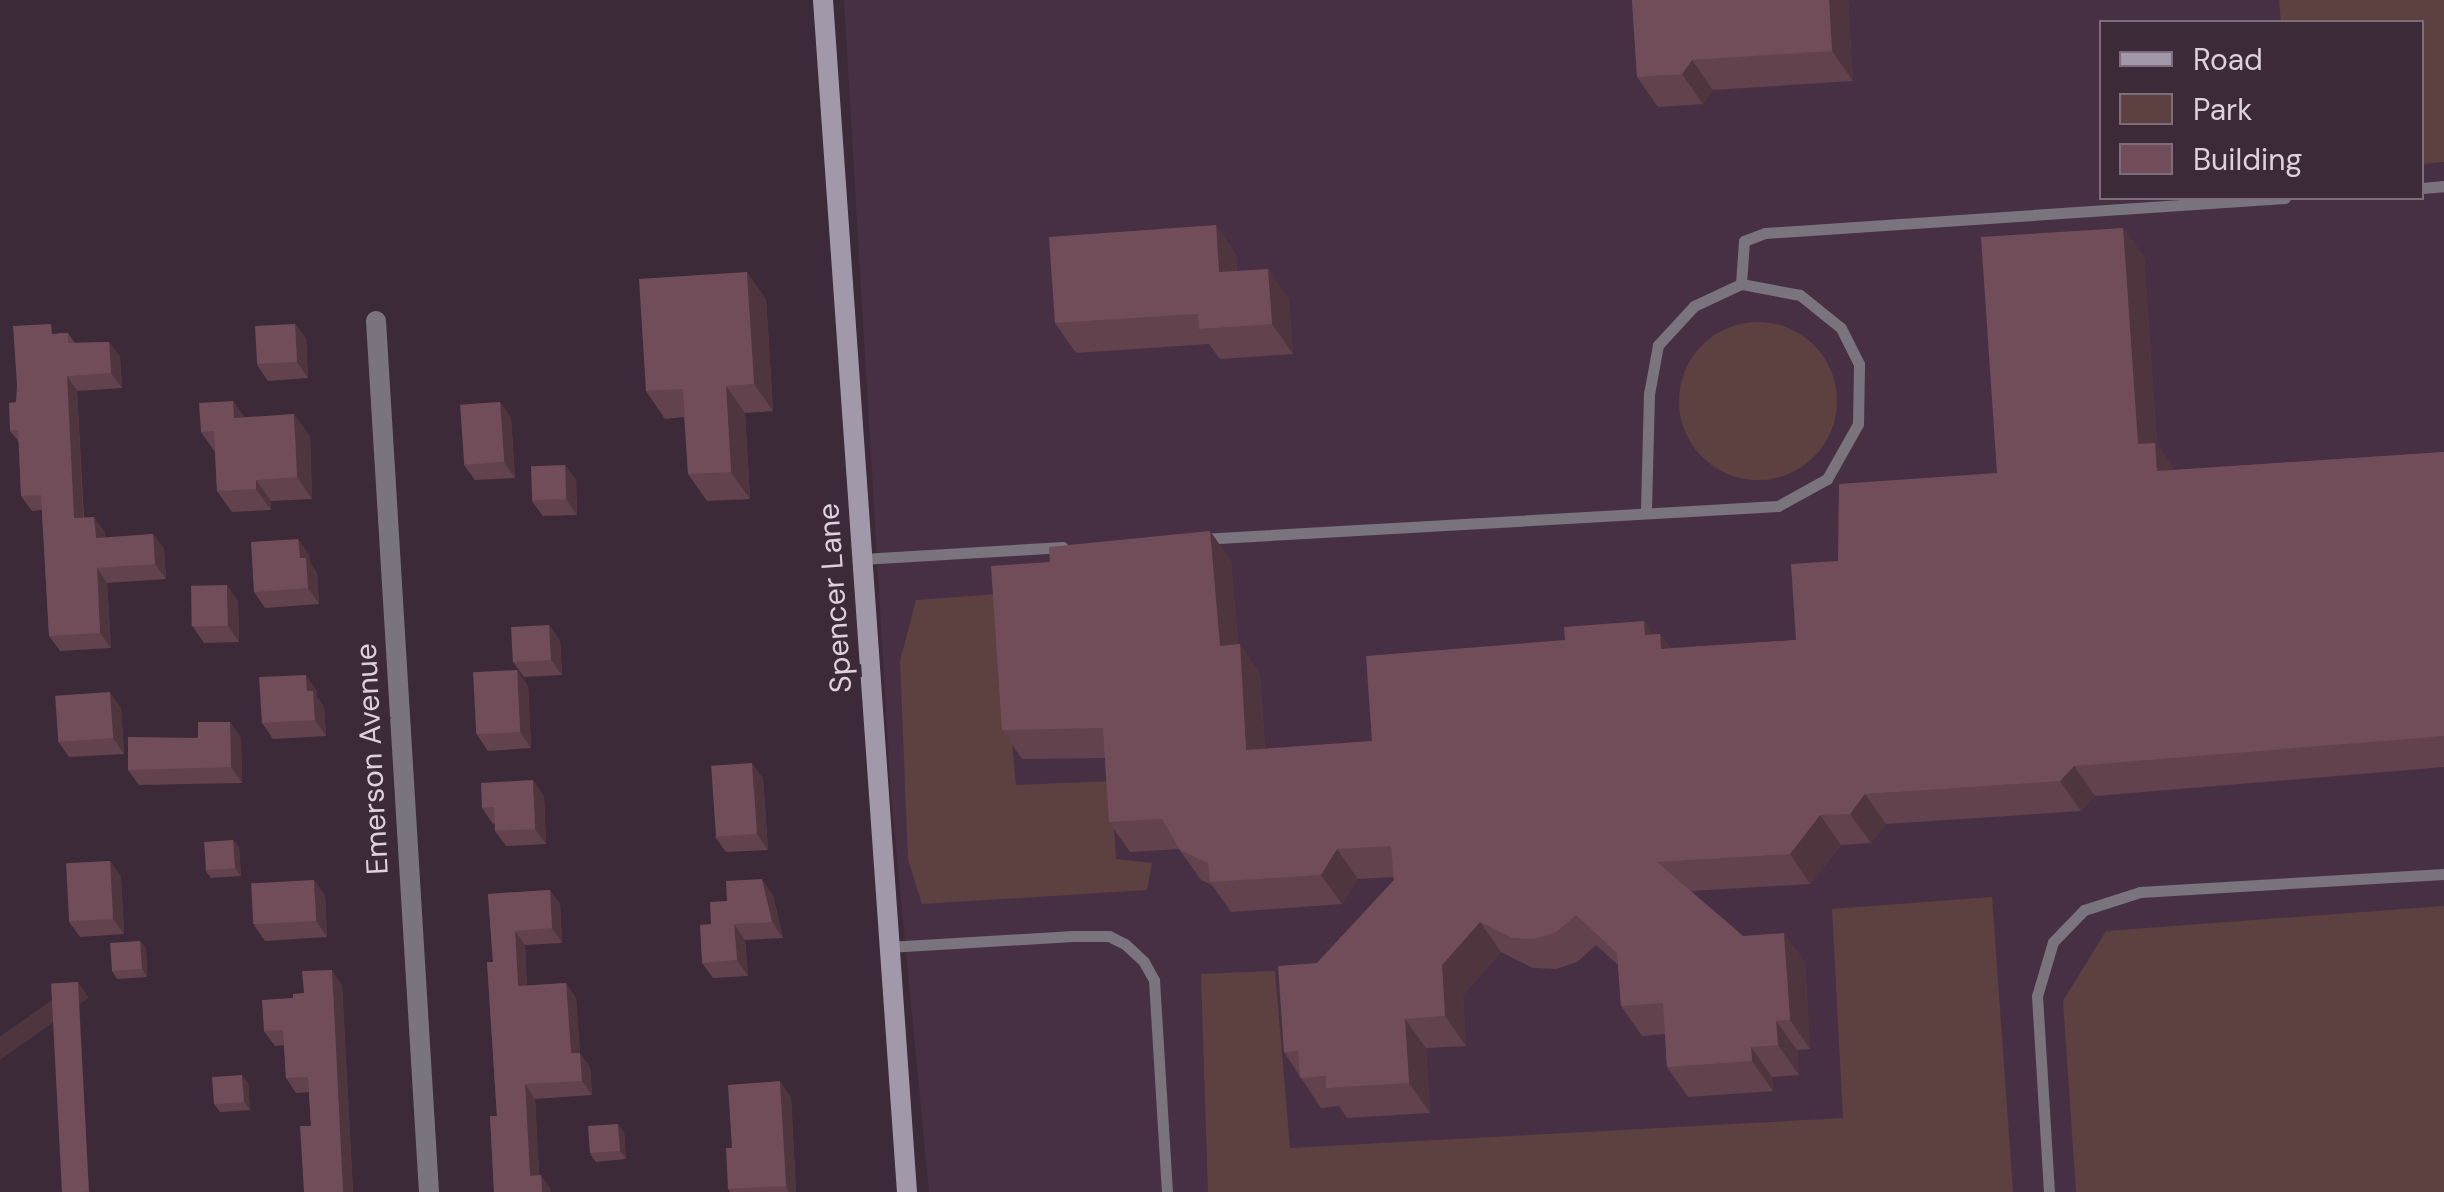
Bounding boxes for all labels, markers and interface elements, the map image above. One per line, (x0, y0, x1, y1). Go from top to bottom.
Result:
legend (2099, 20, 2424, 200)
text: Road (2193, 40, 2263, 79)
text: Park (2193, 90, 2252, 129)
text: Building (2193, 140, 2302, 179)
street label: Spencer Lane (810, 502, 860, 694)
street label: Emerson Avenue (348, 642, 396, 876)

